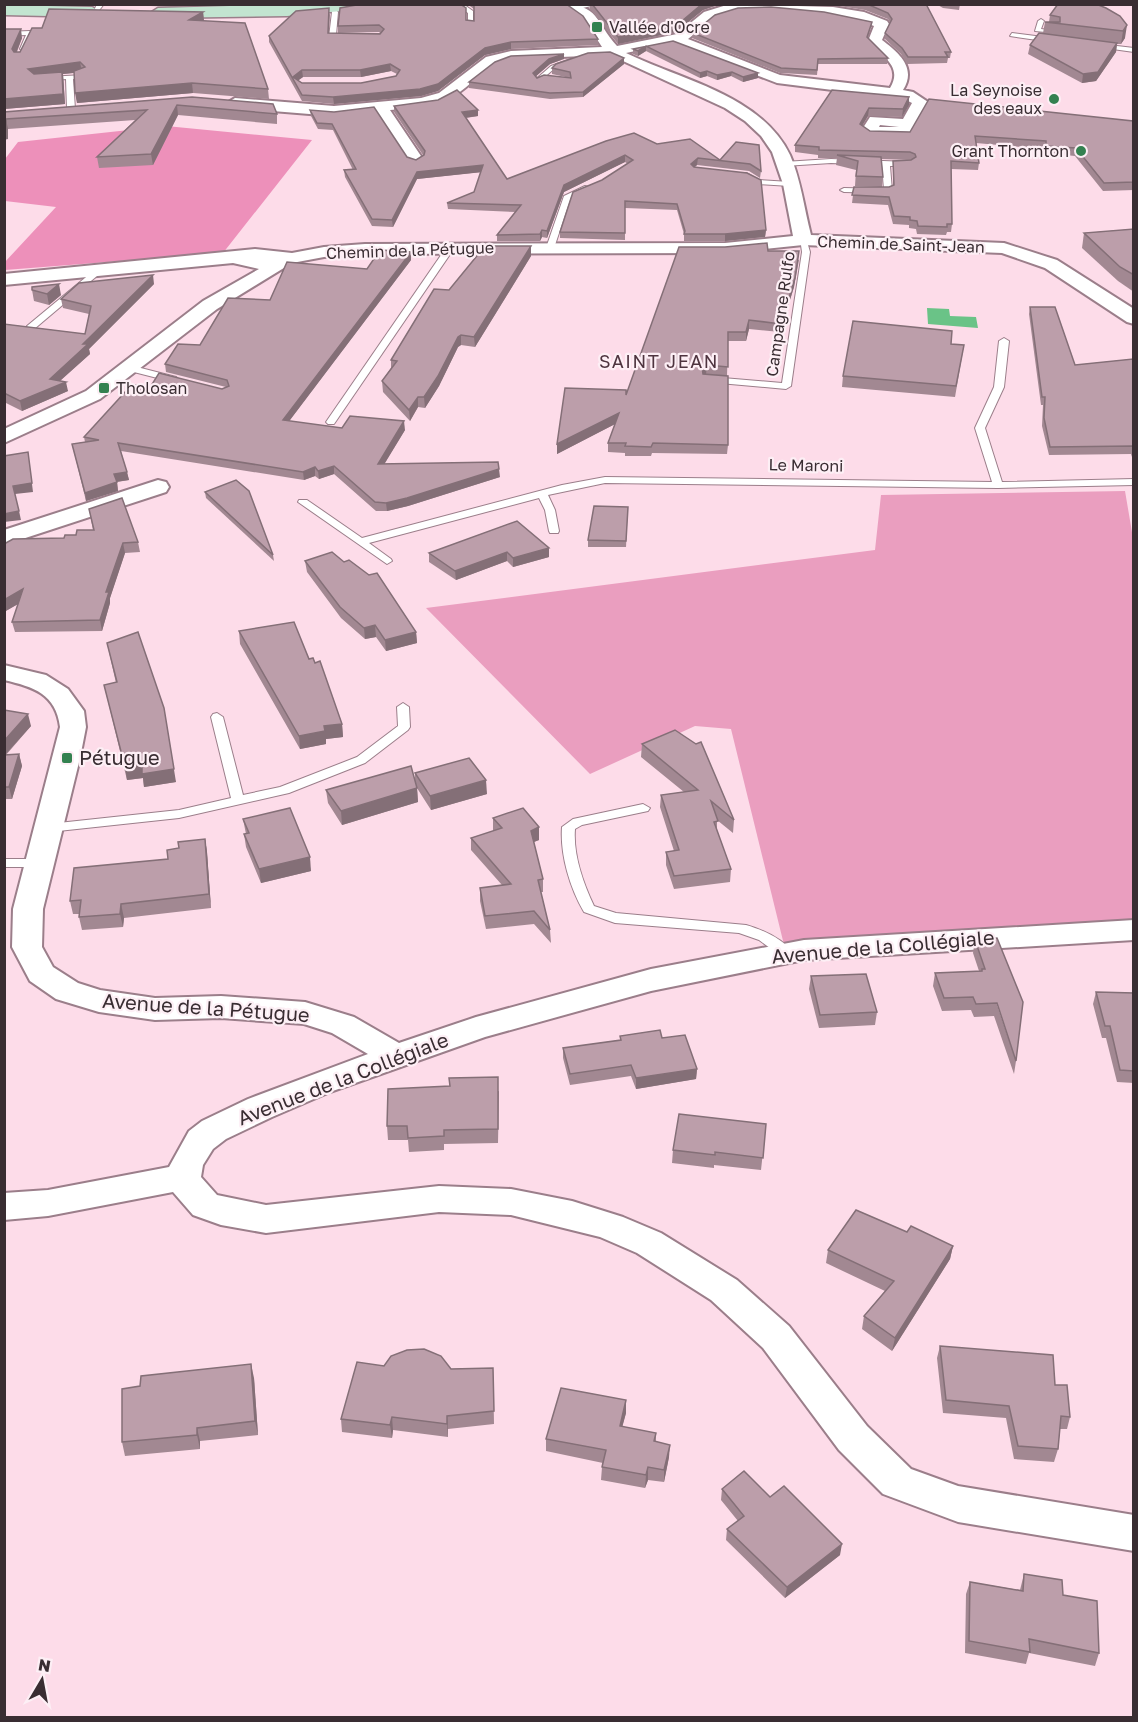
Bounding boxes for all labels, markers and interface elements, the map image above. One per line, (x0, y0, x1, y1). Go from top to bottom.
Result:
place label: Vallée d'Ocre (609, 17, 710, 37)
marker: Vallée d'Ocre (590, 20, 604, 34)
place label: La Seynoise des eaux (950, 80, 1042, 118)
marker: La Seynoise des eaux (1047, 92, 1061, 106)
place label: Grant Thornton (951, 141, 1069, 161)
marker: Grant Thornton (1074, 144, 1088, 158)
street label: Chemin de Saint-Jean (817, 231, 985, 257)
street label: Chemin de la Pétugue (326, 237, 494, 263)
street label: Campagne Rulfo (761, 250, 799, 378)
district label: SAINT JEAN (599, 350, 719, 372)
place label: Tholosan (116, 378, 187, 398)
marker: Tholosan (97, 381, 111, 395)
street label: Le Maroni (768, 454, 844, 476)
place label: Pétugue (79, 745, 160, 769)
marker: Pétugue (60, 751, 74, 765)
street label: Avenue de la Collégiale (770, 924, 995, 968)
street label: Avenue de la Pétugue (102, 988, 311, 1026)
street label: Avenue de la Collégiale (234, 1027, 451, 1129)
north arrow (12, 1650, 72, 1710)
text: N (37, 1654, 52, 1676)

